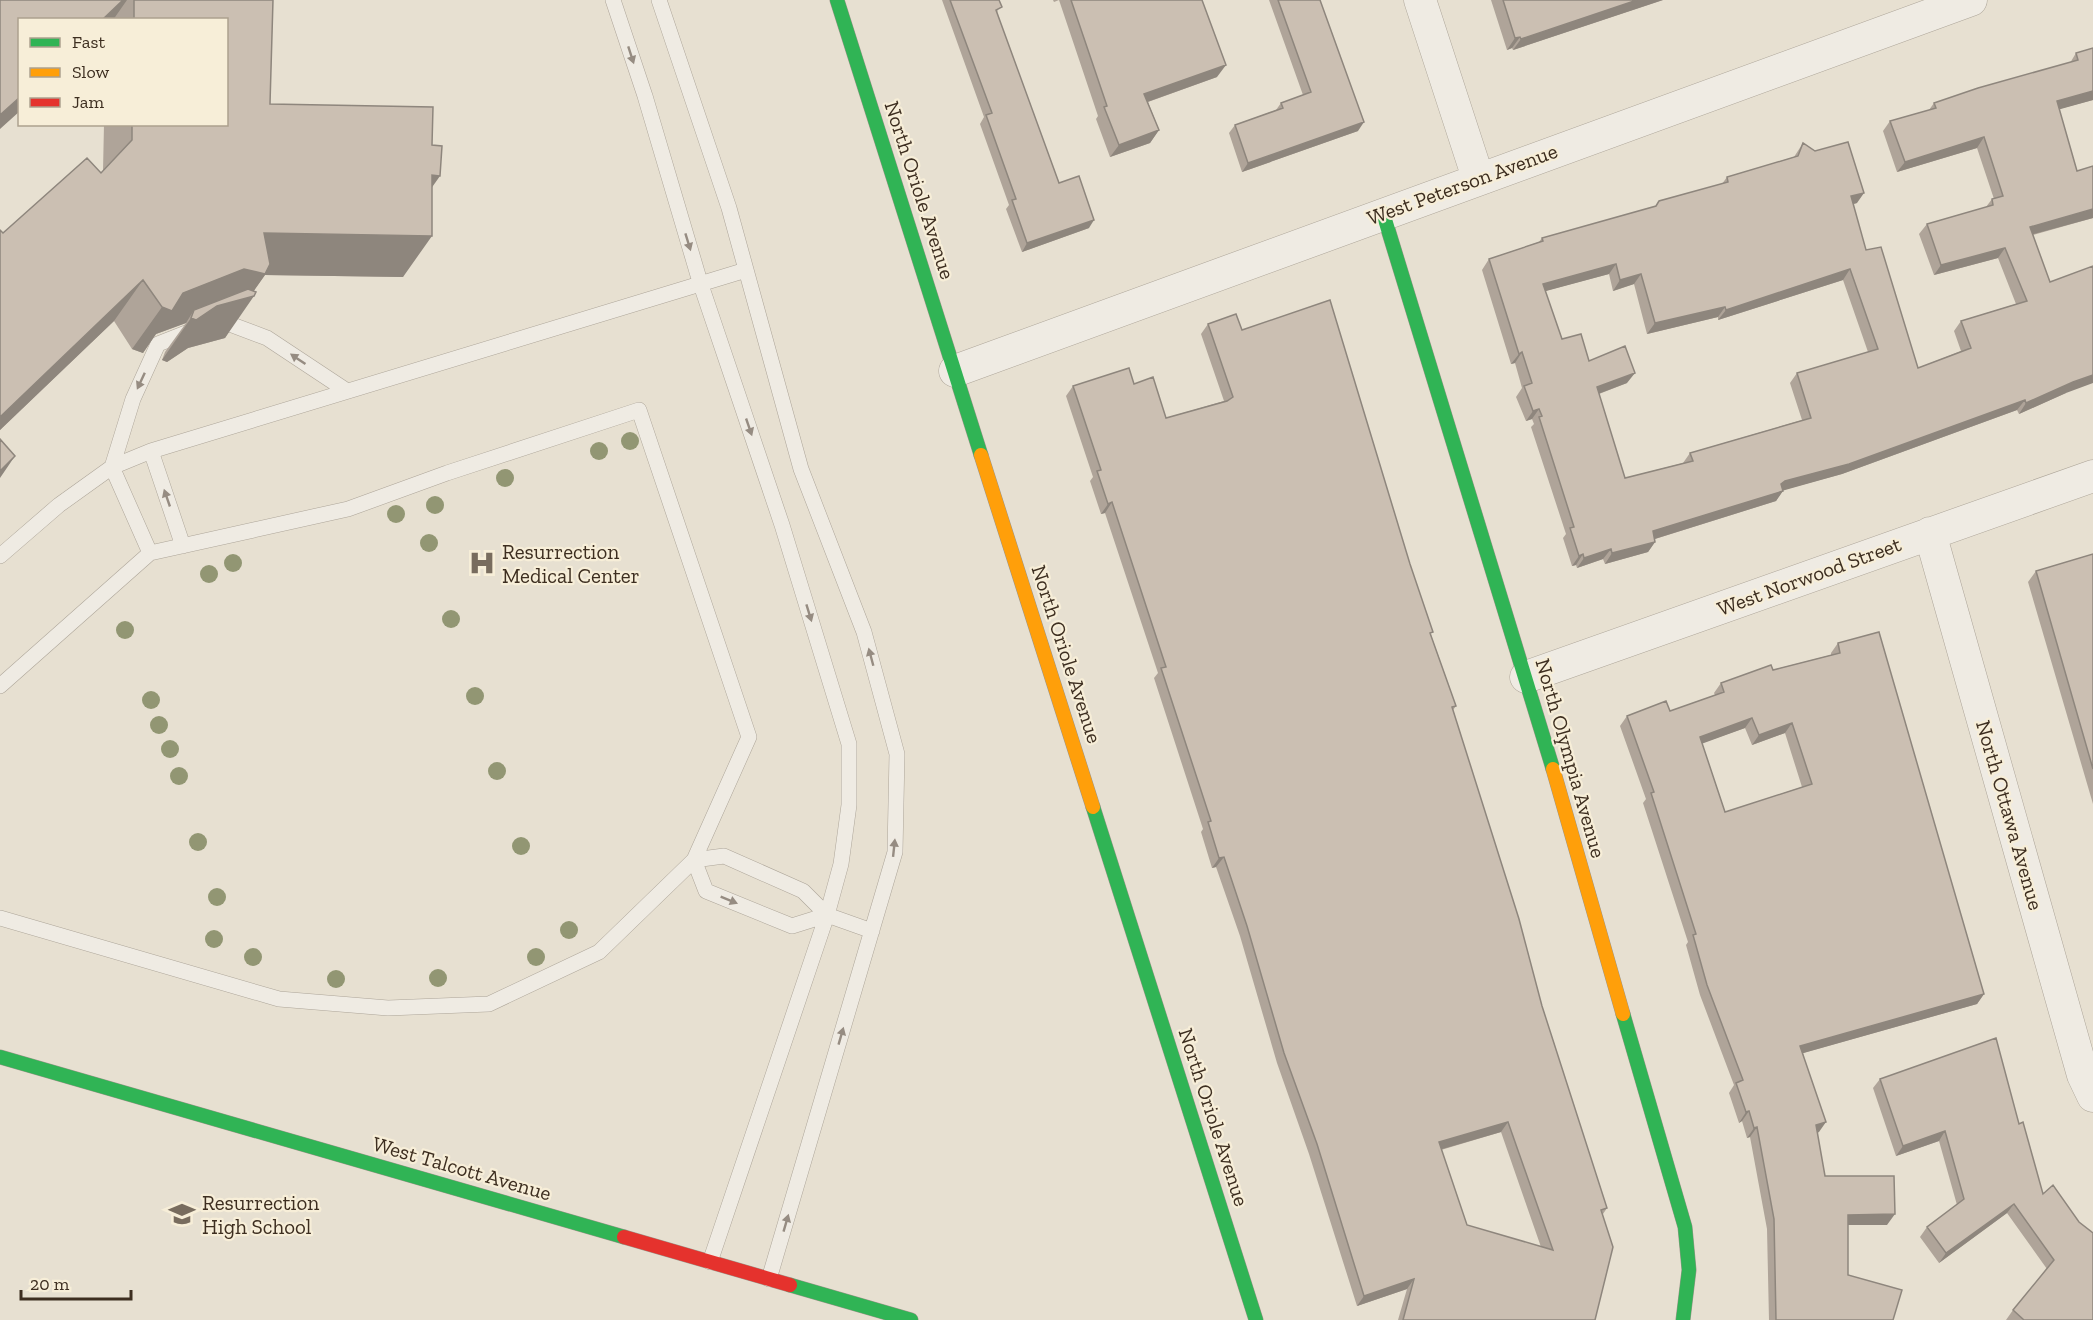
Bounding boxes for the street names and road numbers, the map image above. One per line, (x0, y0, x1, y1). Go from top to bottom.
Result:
street label: North Oriole Avenue (879, 98, 961, 282)
street label: West Peterson Avenue (1363, 138, 1561, 230)
street label: West Norwood Street (1714, 531, 1905, 621)
street label: North Oriole Avenue (1026, 562, 1108, 746)
street label: North Olympia Avenue (1531, 655, 1611, 861)
street label: North Ottawa Avenue (1971, 717, 2049, 913)
street label: North Oriole Avenue (1173, 1025, 1255, 1209)
street label: West Talcott Avenue (370, 1131, 554, 1206)

